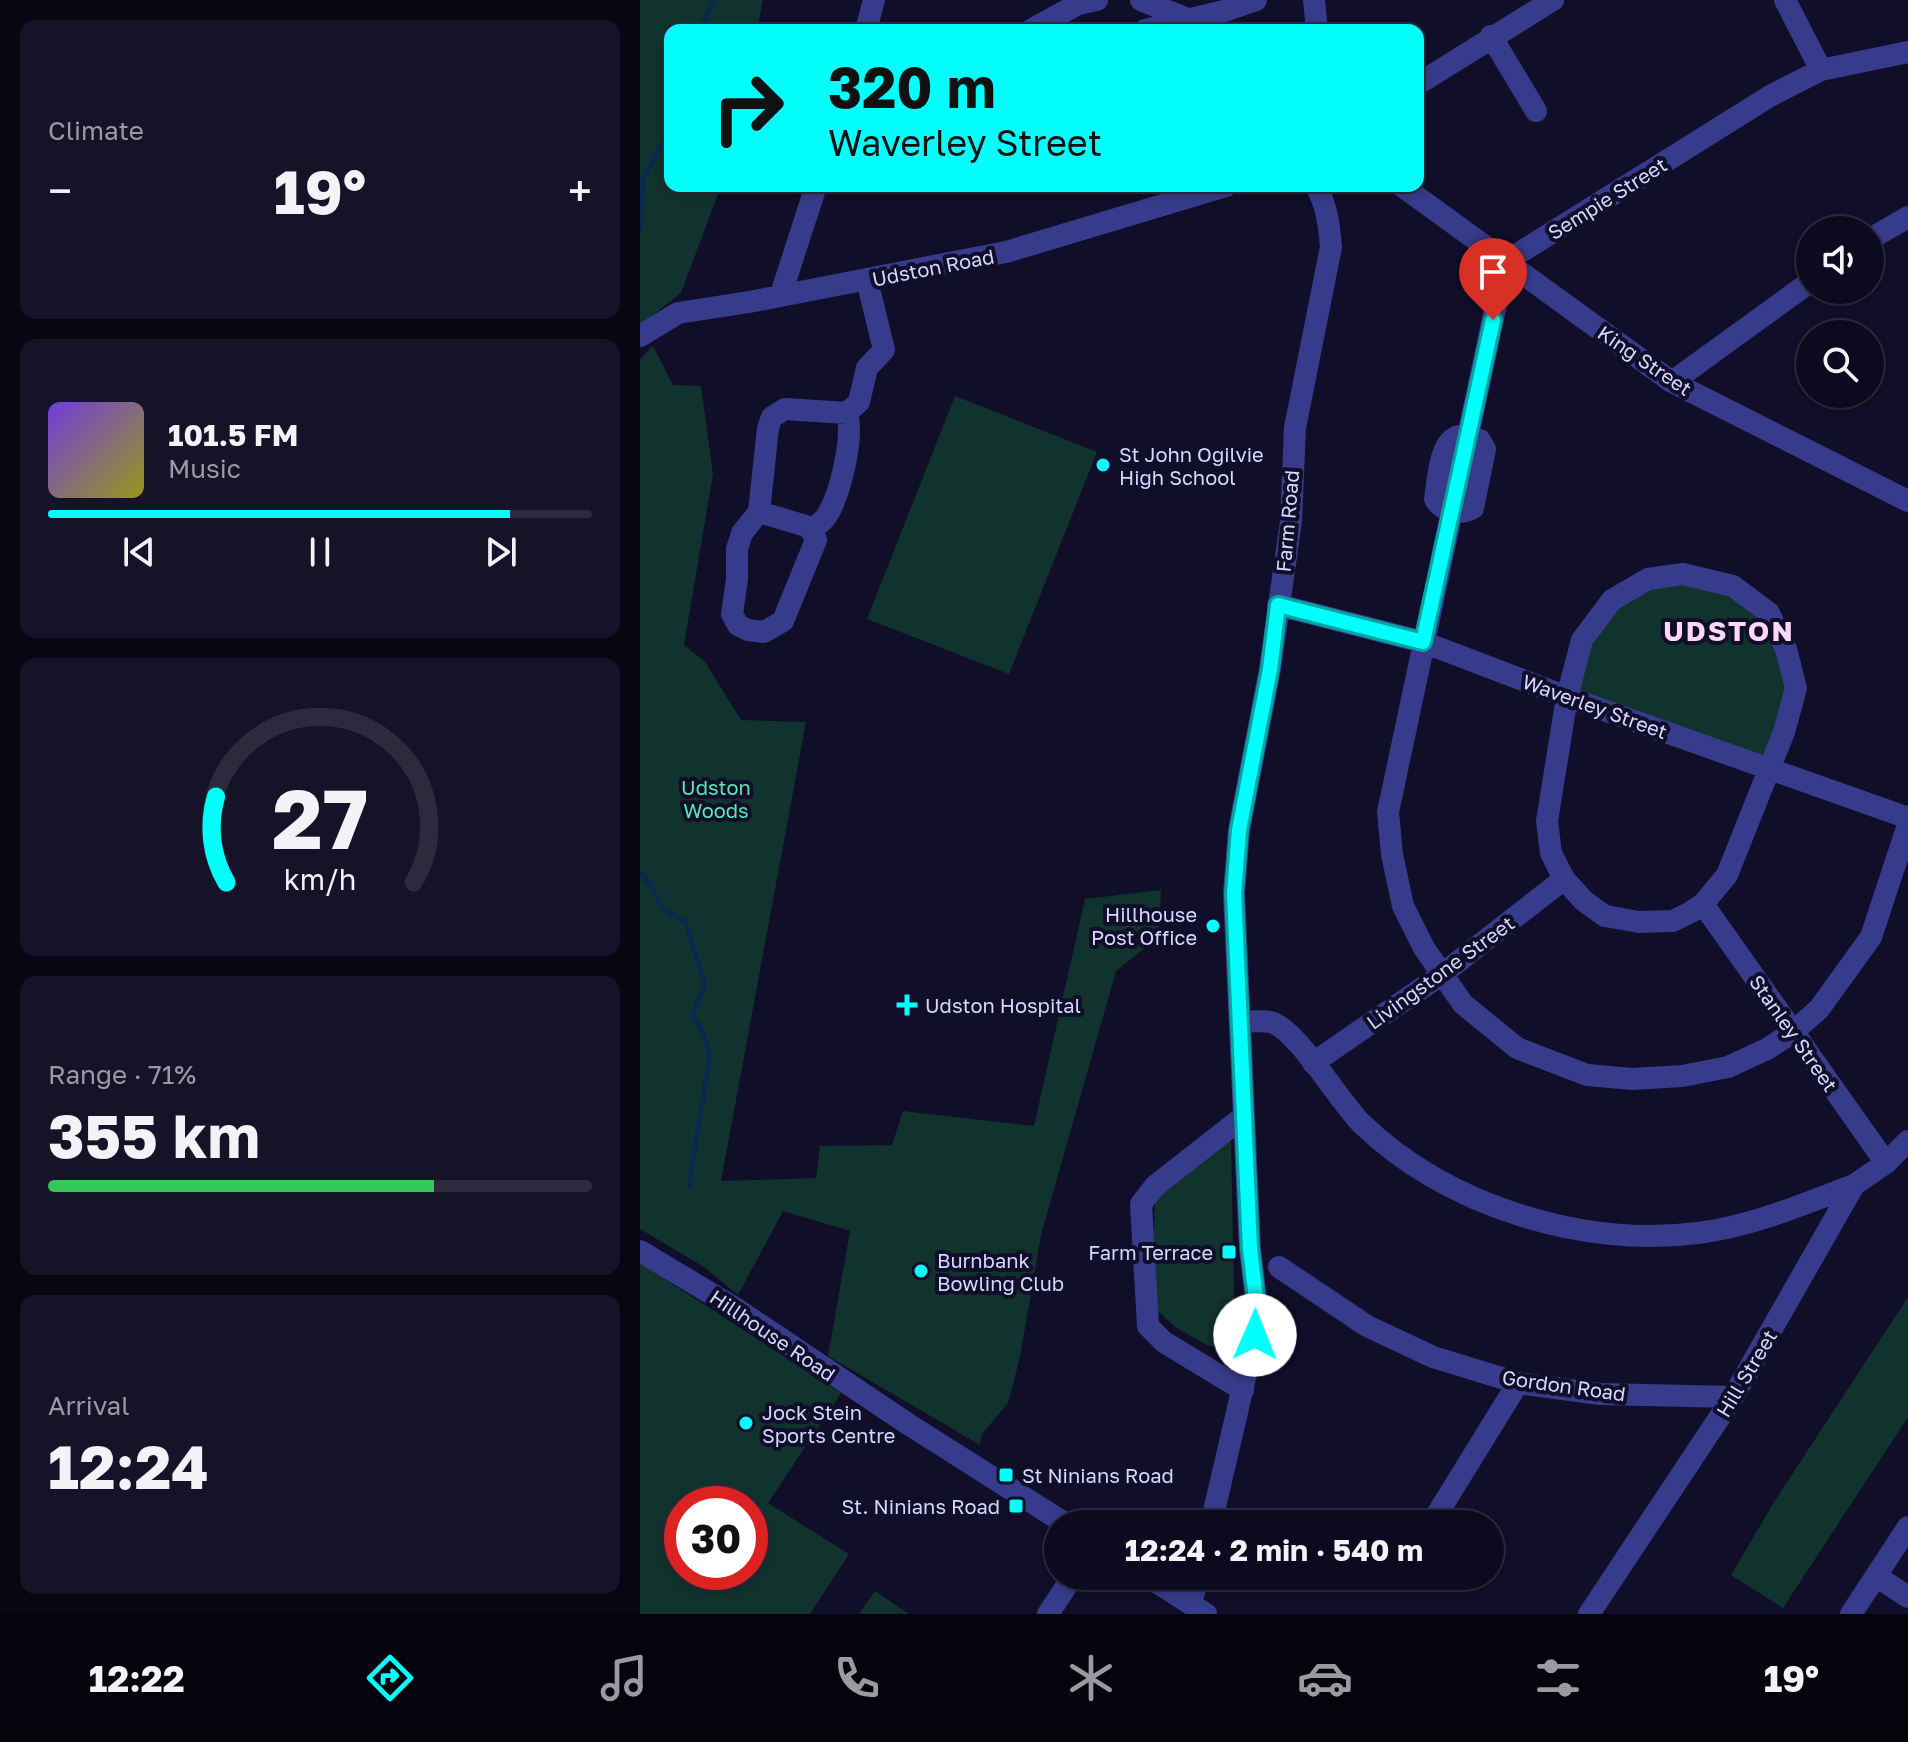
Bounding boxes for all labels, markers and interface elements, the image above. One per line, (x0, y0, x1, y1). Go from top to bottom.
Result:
text: 320 m (828, 53, 996, 120)
icon: right (696, 56, 800, 160)
text: Climate (48, 115, 144, 146)
text: Waverley Street (828, 121, 1102, 164)
street label: Sempie Street (1543, 152, 1671, 244)
text: 19° (274, 155, 366, 227)
text: − (48, 164, 72, 217)
text: + (568, 164, 592, 217)
map controls (1796, 216, 1884, 408)
button: sound (1796, 216, 1884, 304)
pin (1459, 238, 1527, 320)
street label: Udston Road (870, 243, 996, 291)
icon: arrive (1471, 250, 1515, 294)
street label: King Street (1594, 320, 1696, 400)
button: search (1796, 320, 1884, 408)
text: 101.5 FM (168, 417, 298, 453)
place label: St John Ogilvie High School (1119, 442, 1264, 489)
text: Music (168, 453, 241, 484)
marker: St John Ogilvie High School (1094, 456, 1112, 474)
street label: Farm Road (1271, 469, 1303, 573)
icon: previous (117, 530, 161, 574)
icon: pause (298, 530, 342, 574)
icon: next (479, 530, 523, 574)
district label: UDSTON (1663, 614, 1795, 647)
street label: Waverley Street (1519, 669, 1671, 743)
text: 27 (272, 767, 368, 867)
park label: Udston Woods (681, 775, 751, 822)
text: km/h (284, 862, 356, 896)
place label: Hillhouse Post Office (1091, 902, 1197, 949)
street label: Livingstone Street (1362, 910, 1518, 1034)
marker: Hillhouse Post Office (1204, 917, 1222, 935)
street label: Stanley Street (1745, 970, 1843, 1096)
place label: Udston Hospital (925, 993, 1081, 1017)
marker: Udston Hospital (896, 994, 918, 1016)
text: Range · 71% (48, 1059, 196, 1090)
text: 355 km (48, 1099, 260, 1171)
place label: Farm Terrace (1088, 1240, 1213, 1264)
marker: Farm Terrace (1220, 1243, 1238, 1261)
place label: Burnbank Bowling Club (937, 1248, 1064, 1295)
marker: Burnbank Bowling Club (912, 1262, 930, 1280)
street label: Hillhouse Road (706, 1284, 840, 1386)
position arrow (1213, 1293, 1297, 1377)
street label: Hill Street (1711, 1325, 1781, 1421)
street label: Gordon Road (1501, 1364, 1627, 1406)
text: Arrival (48, 1390, 129, 1421)
place label: Jock Stein Sports Centre (762, 1400, 895, 1447)
marker: Jock Stein Sports Centre (737, 1414, 755, 1432)
text: 12:24 (48, 1430, 209, 1502)
place label: St Ninians Road (1022, 1463, 1174, 1487)
marker: St Ninians Road (997, 1466, 1015, 1484)
speed limit sign: 30 (664, 1486, 768, 1590)
place label: St. Ninians Road (842, 1494, 1000, 1518)
marker: St. Ninians Road (1007, 1497, 1025, 1515)
text: 12:24 · 2 min · 540 m (1125, 1532, 1423, 1568)
icon: directions (362, 1650, 418, 1706)
icon: music (596, 1650, 652, 1706)
icon: phone (829, 1650, 885, 1706)
icon: climate (1063, 1650, 1119, 1706)
icon: car (1297, 1650, 1353, 1706)
icon: filters (1530, 1650, 1586, 1706)
text: 12:22 (89, 1657, 185, 1700)
text: 19° (1764, 1657, 1819, 1700)

